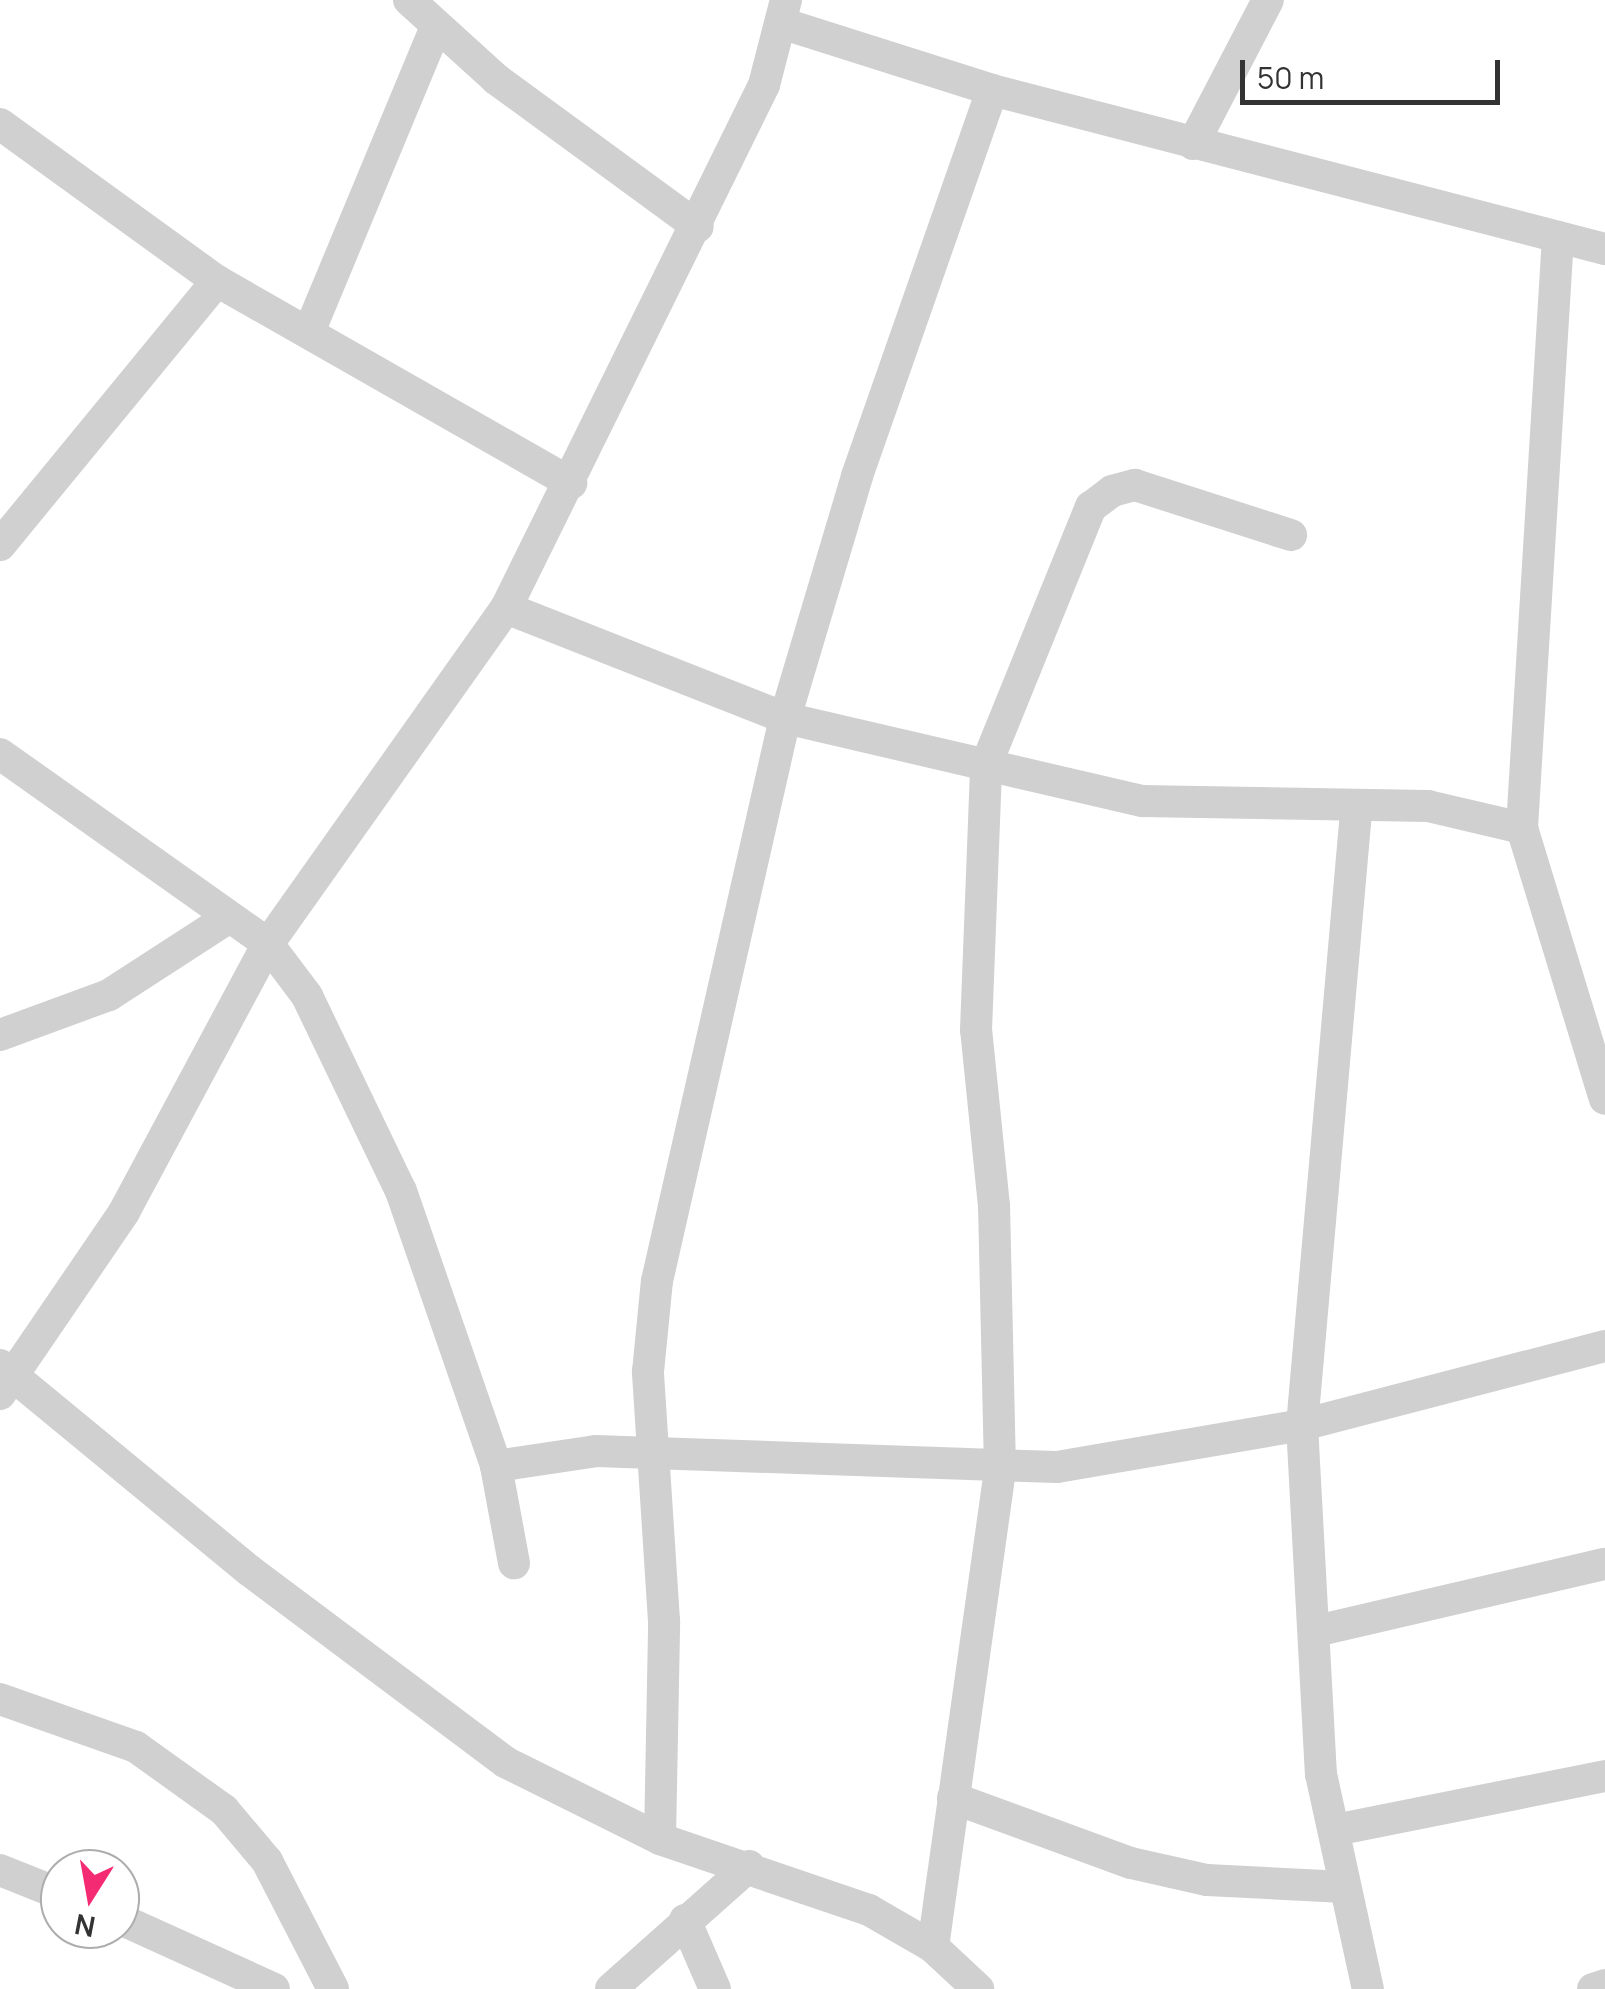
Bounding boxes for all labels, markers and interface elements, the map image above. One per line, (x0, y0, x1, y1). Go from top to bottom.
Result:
scale bar (1245, 40, 1505, 102)
text: 50 m (1257, 57, 1324, 98)
north arrow (40, 1849, 140, 1949)
text: N (71, 1906, 98, 1947)

